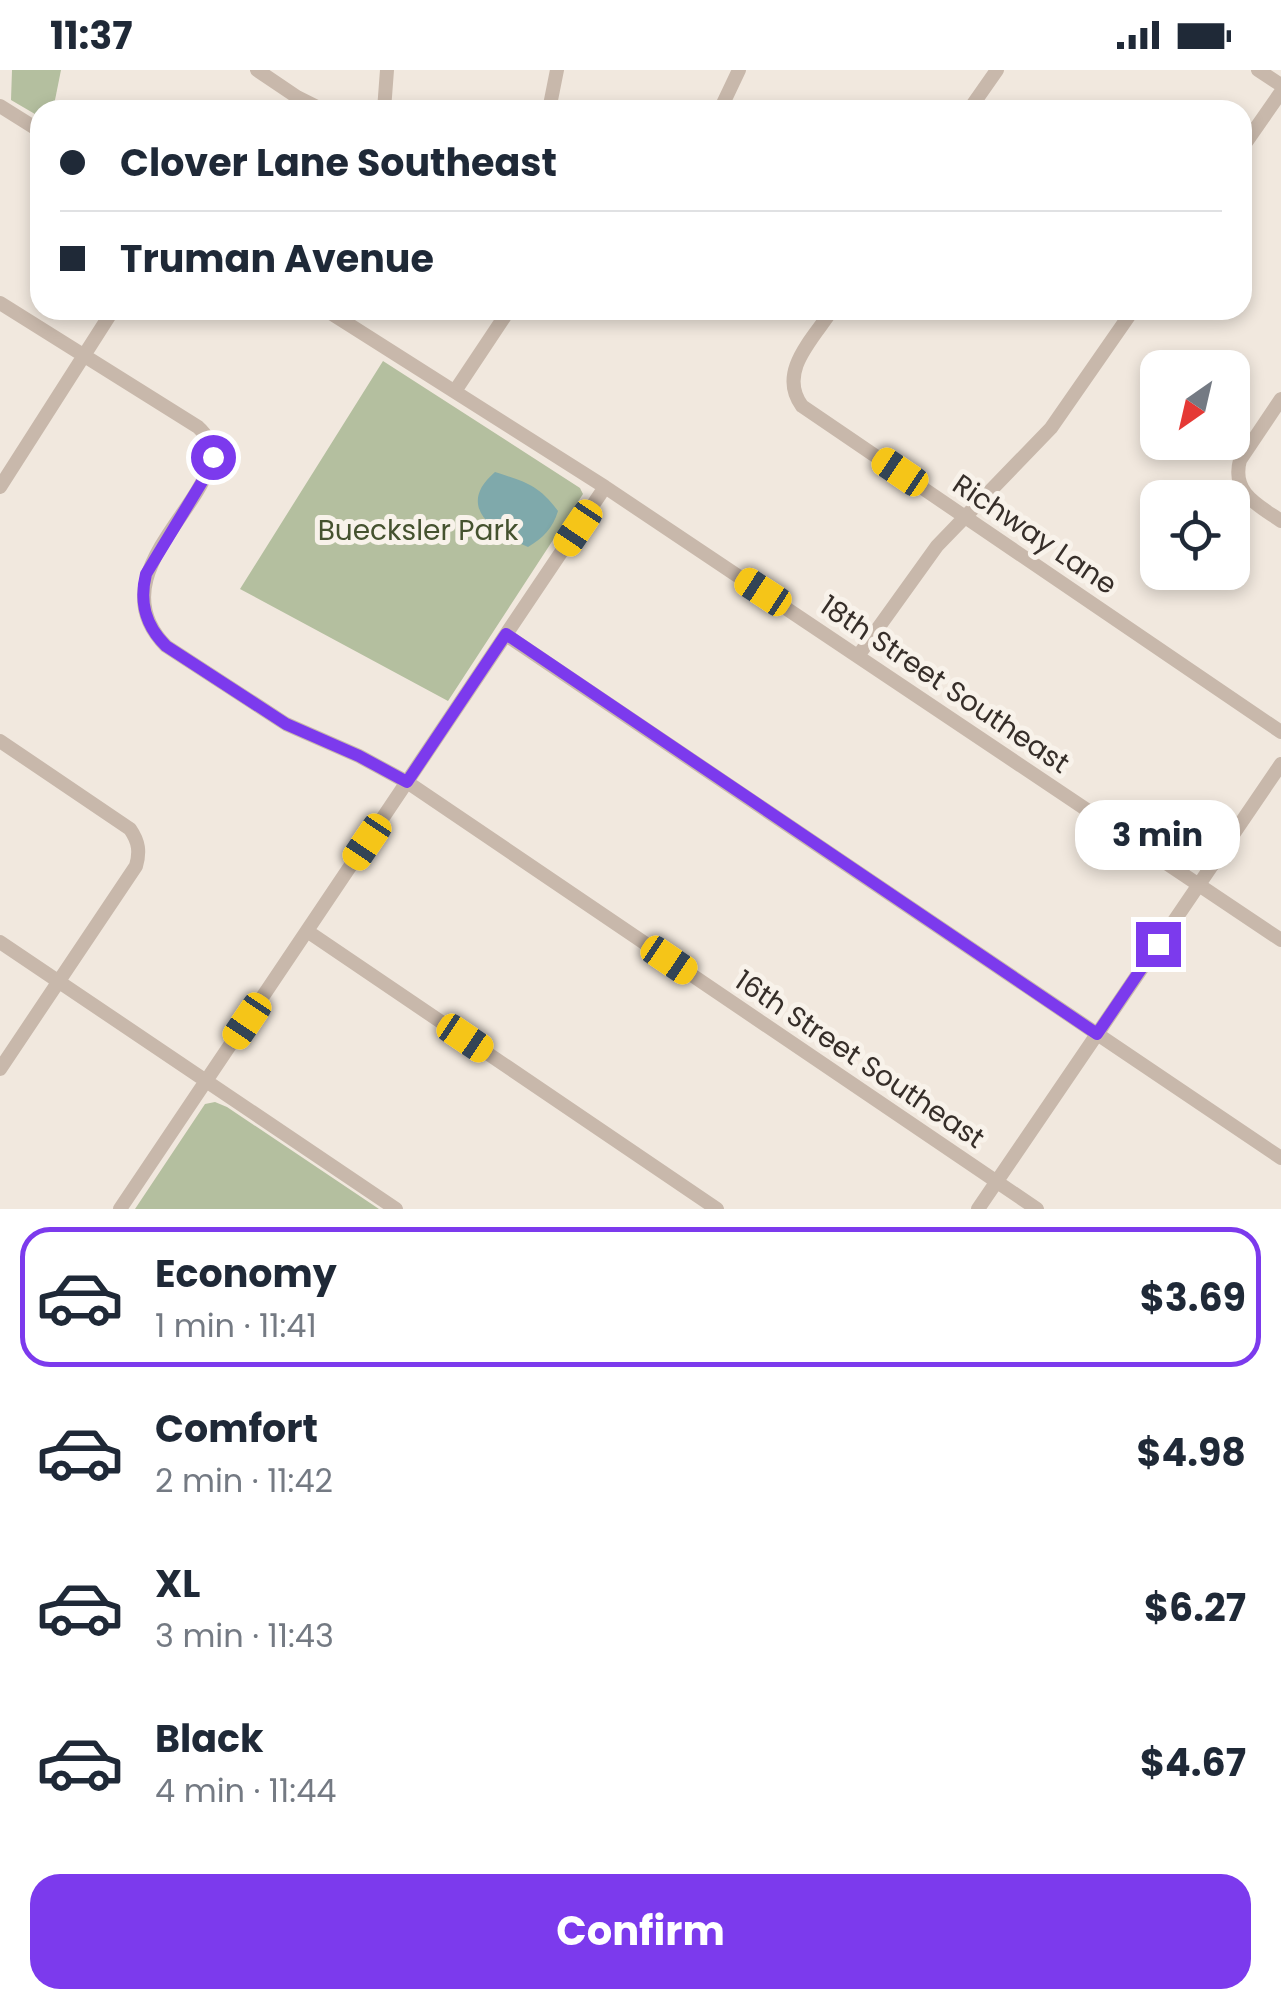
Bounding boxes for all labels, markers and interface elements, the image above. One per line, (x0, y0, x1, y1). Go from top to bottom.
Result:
text: 11:37 (50, 9, 133, 62)
text: Clover Lane Southeast (120, 136, 557, 189)
text: Truman Avenue (120, 232, 434, 285)
north arrow (1140, 350, 1250, 460)
map controls (1140, 350, 1250, 590)
route start (191, 435, 236, 480)
car (867, 443, 933, 501)
street label: Richway Lane (945, 465, 1124, 604)
button: locate (1140, 480, 1250, 590)
car (549, 495, 607, 561)
park label: Buecksler Park (318, 511, 519, 550)
car (730, 563, 796, 621)
street label: 18th Street Southeast (812, 586, 1077, 783)
callout: 3 min (1076, 799, 1240, 869)
car (338, 809, 396, 875)
text: 3 min (1112, 812, 1203, 857)
route end (1136, 922, 1181, 967)
car (636, 931, 702, 989)
street label: 16th Street Southeast (727, 961, 992, 1158)
car (218, 988, 276, 1054)
car (432, 1009, 498, 1067)
text: Economy (155, 1247, 337, 1300)
icon: car (35, 1252, 125, 1342)
text: $3.69 (1140, 1271, 1246, 1324)
text: 1 min · 11:41 (155, 1303, 317, 1348)
text: Comfort (155, 1402, 318, 1455)
icon: car (35, 1407, 125, 1497)
text: $4.98 (1137, 1426, 1246, 1479)
text: 2 min · 11:42 (155, 1458, 333, 1503)
text: XL (155, 1557, 200, 1610)
icon: car (35, 1562, 125, 1652)
text: $6.27 (1144, 1581, 1246, 1634)
text: 3 min · 11:43 (155, 1613, 334, 1658)
text: Black (155, 1712, 264, 1765)
icon: car (35, 1717, 125, 1807)
text: $4.67 (1140, 1736, 1246, 1789)
text: 4 min · 11:44 (155, 1768, 336, 1813)
button: Confirm (30, 1874, 1251, 1989)

